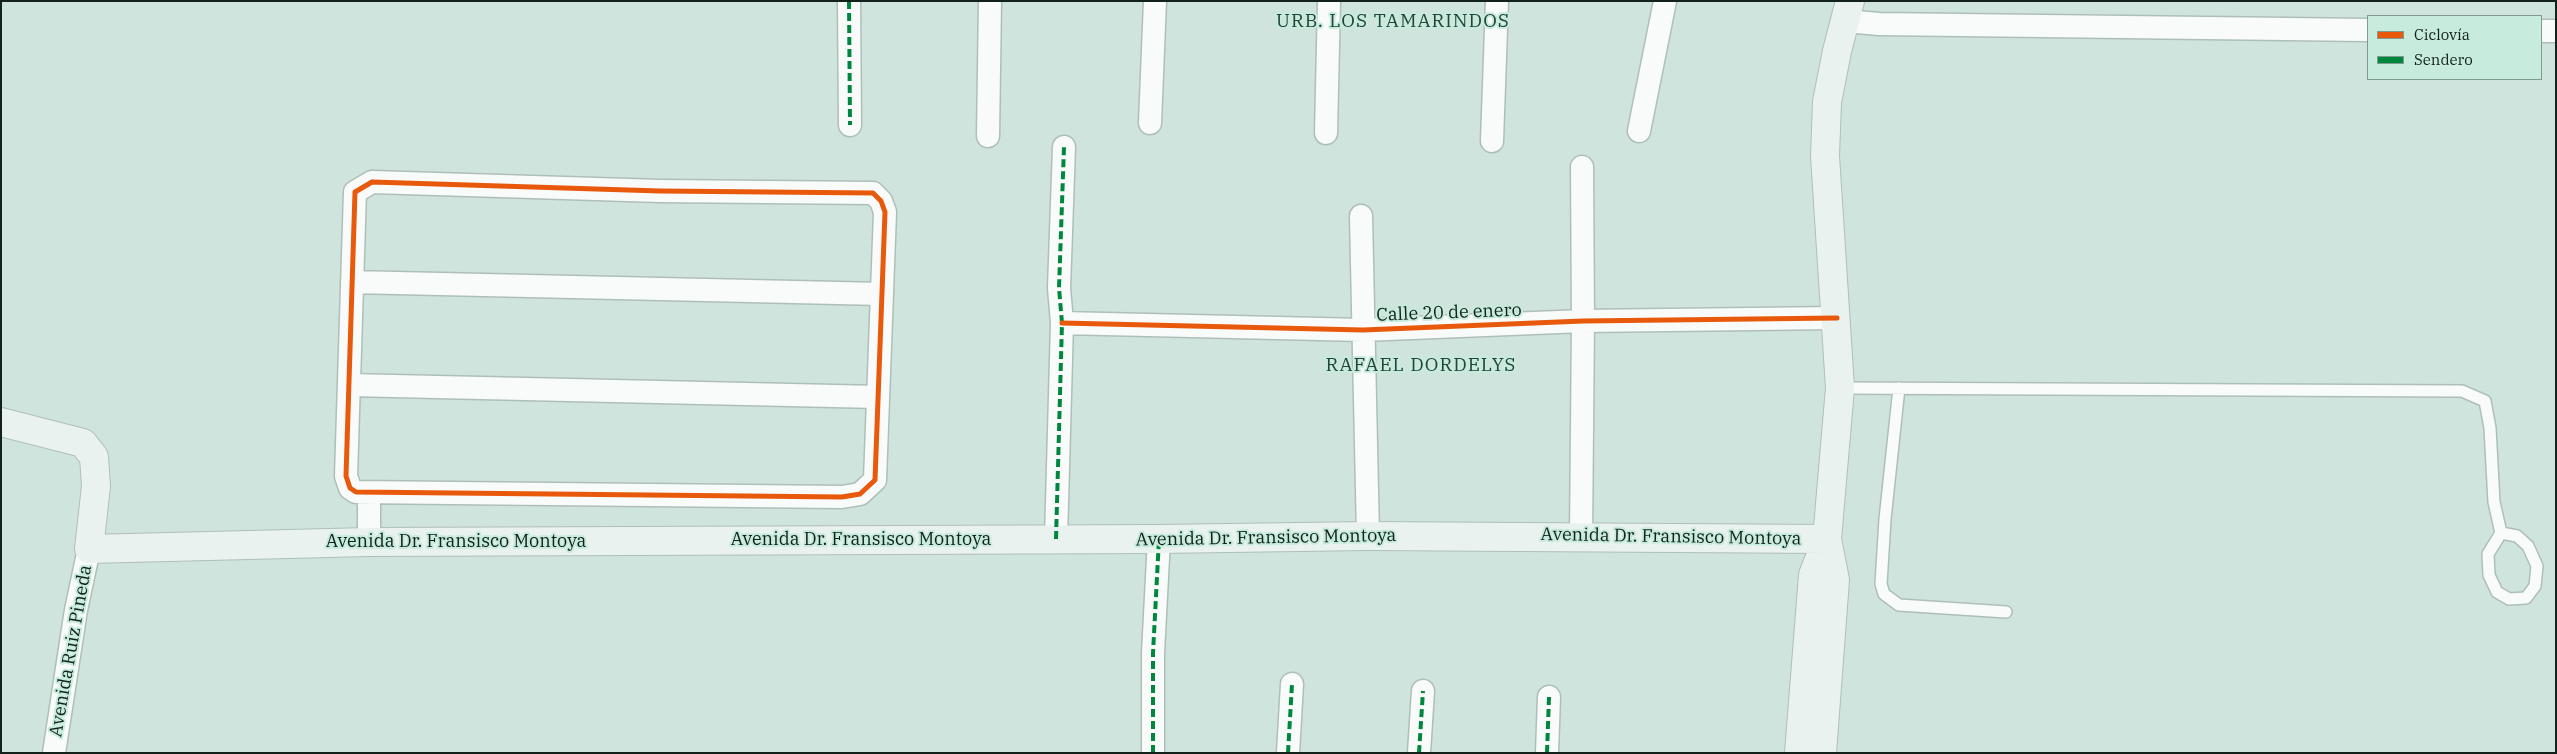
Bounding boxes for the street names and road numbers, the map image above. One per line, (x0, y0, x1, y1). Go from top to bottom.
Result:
street label: Calle 20 de enero (1376, 300, 1522, 326)
street label: Avenida Dr. Fransisco Montoya (1540, 524, 1802, 550)
street label: Avenida Dr. Fransisco Montoya (1135, 525, 1397, 551)
street label: Avenida Dr. Fransisco Montoya (731, 529, 991, 551)
street label: Avenida Dr. Fransisco Montoya (326, 531, 586, 553)
street label: Avenida Ruiz Pineda (45, 563, 97, 739)

